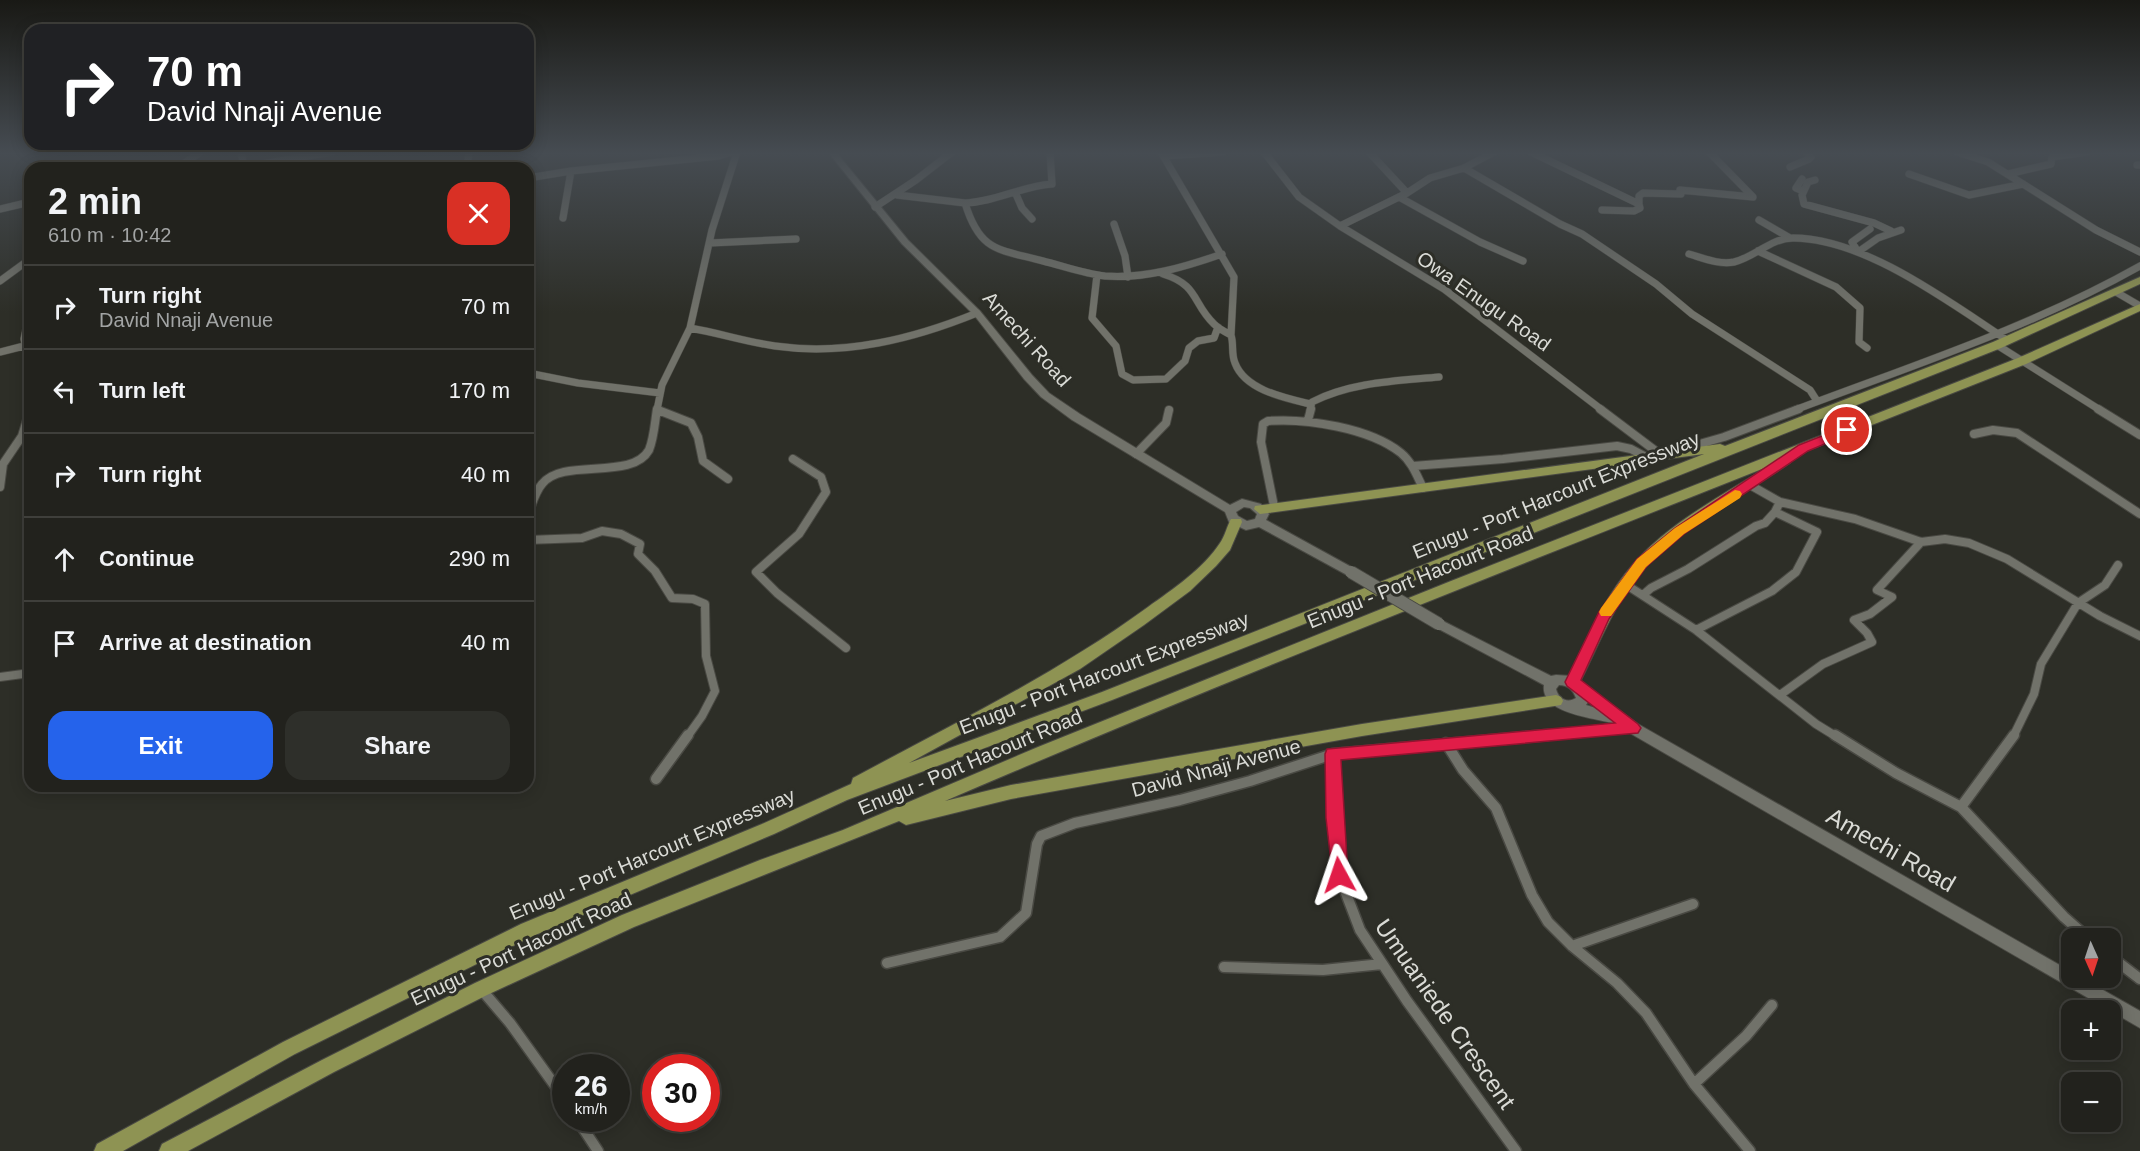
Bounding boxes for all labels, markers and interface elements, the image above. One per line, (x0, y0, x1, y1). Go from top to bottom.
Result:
icon: right (48, 48, 126, 126)
text: 70 m (147, 48, 243, 95)
text: David Nnaji Avenue (147, 97, 382, 127)
text: 2 min (48, 181, 142, 222)
button: close (447, 182, 510, 245)
text: 610 m · 10:42 (48, 224, 171, 246)
street label: Owa Enugu Road (1413, 247, 1555, 355)
text: Turn right (99, 283, 201, 308)
street label: Amechi Road (979, 287, 1075, 391)
icon: right (48, 291, 81, 324)
text: 70 m (461, 294, 510, 319)
text: David Nnaji Avenue (99, 309, 273, 331)
icon: left (48, 375, 81, 408)
text: Turn left (99, 378, 185, 403)
text: 170 m (449, 378, 510, 403)
pin (1821, 404, 1872, 455)
icon: arrive (1830, 413, 1863, 446)
street label: Enugu - Port Harcourt Expressway (1409, 427, 1703, 563)
icon: right (48, 459, 81, 492)
text: Turn right (99, 462, 201, 487)
text: 40 m (461, 462, 510, 487)
street label: Enugu - Port Hacourt Road (1304, 522, 1536, 632)
icon: ahead (48, 543, 81, 576)
text: Continue (99, 546, 194, 571)
text: 290 m (449, 546, 510, 571)
street label: Enugu - Port Harcourt Expressway (956, 608, 1252, 738)
icon: arrive (48, 627, 81, 660)
text: Arrive at destination (99, 630, 312, 655)
text: 40 m (461, 630, 510, 655)
street label: Enugu - Port Hacourt Road (855, 705, 1085, 819)
button: Exit (48, 711, 273, 780)
button: Share (285, 711, 510, 780)
street label: David Nnaji Avenue (1129, 735, 1303, 801)
street label: Enugu - Port Harcourt Expressway (506, 784, 798, 924)
street label: Amechi Road (1822, 802, 1960, 897)
position arrow (1307, 843, 1371, 907)
street label: Enugu - Port Hacourt Road (407, 888, 635, 1010)
street label: Umuaniede Crescent (1370, 914, 1521, 1114)
north arrow (2061, 928, 2121, 988)
map controls (2061, 928, 2121, 1132)
button: + (2061, 1000, 2121, 1060)
speed limit sign: 30 (642, 1054, 720, 1132)
text: 26 (574, 1069, 608, 1102)
button: − (2061, 1072, 2121, 1132)
text: km/h (575, 1100, 607, 1117)

